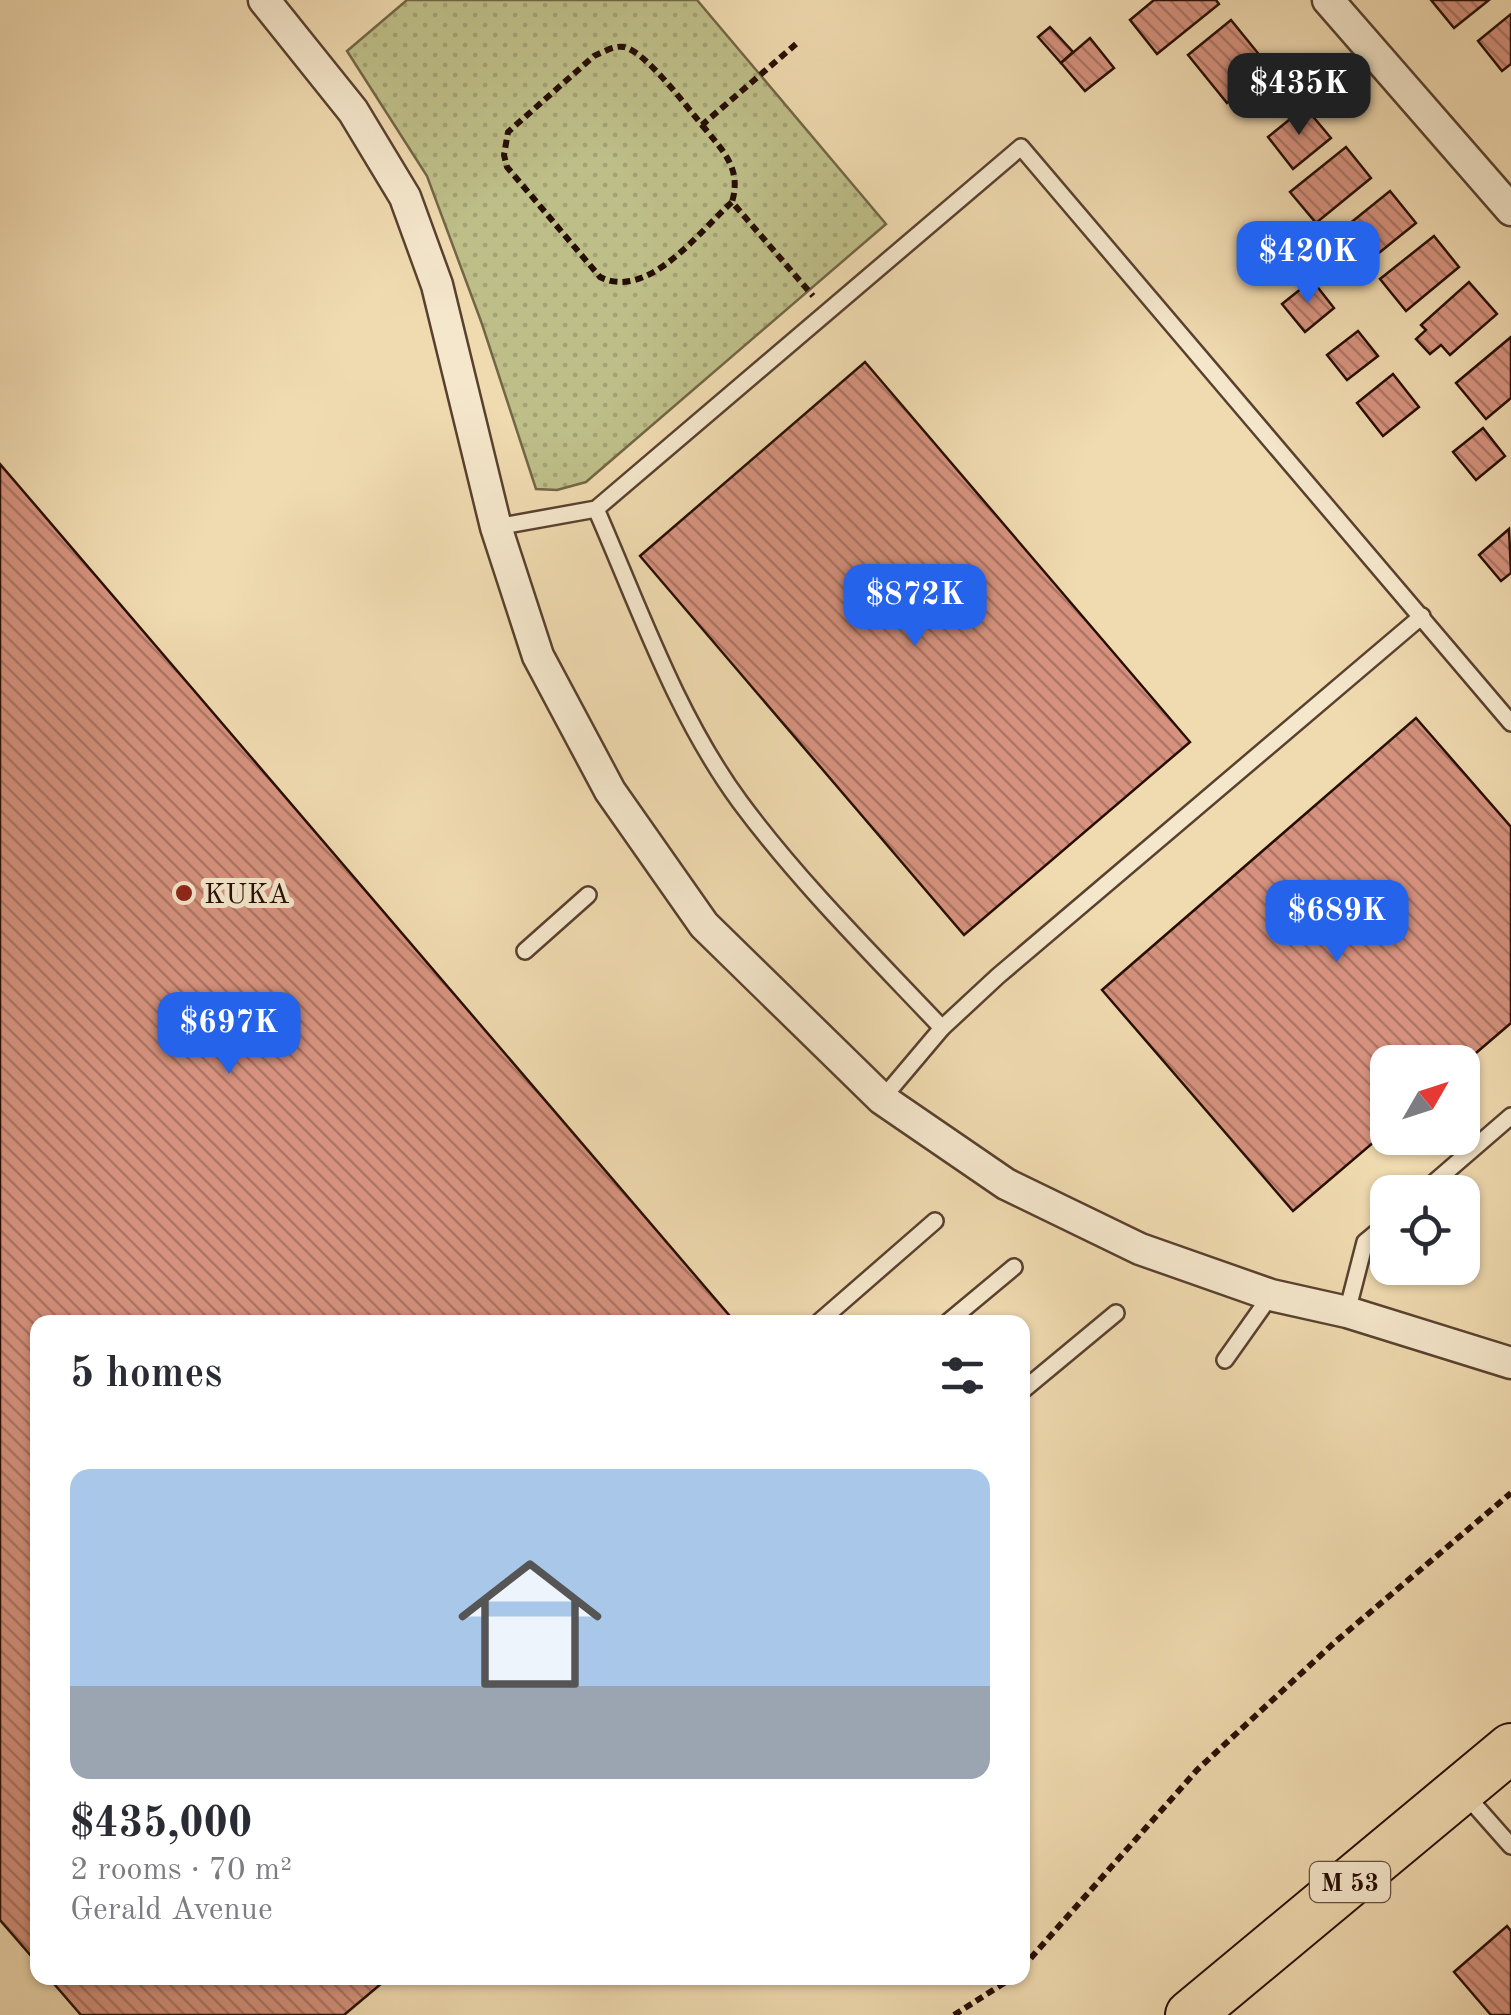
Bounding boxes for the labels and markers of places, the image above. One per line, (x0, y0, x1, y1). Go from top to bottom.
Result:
pin: $435K (1229, 53, 1369, 138)
pin: $420K (1238, 221, 1378, 306)
pin: $872K (845, 564, 985, 649)
pin: $689K (1267, 880, 1407, 965)
marker: KUKA (173, 882, 195, 904)
place label: KUKA (204, 882, 290, 910)
pin: $697K (159, 992, 299, 1077)

